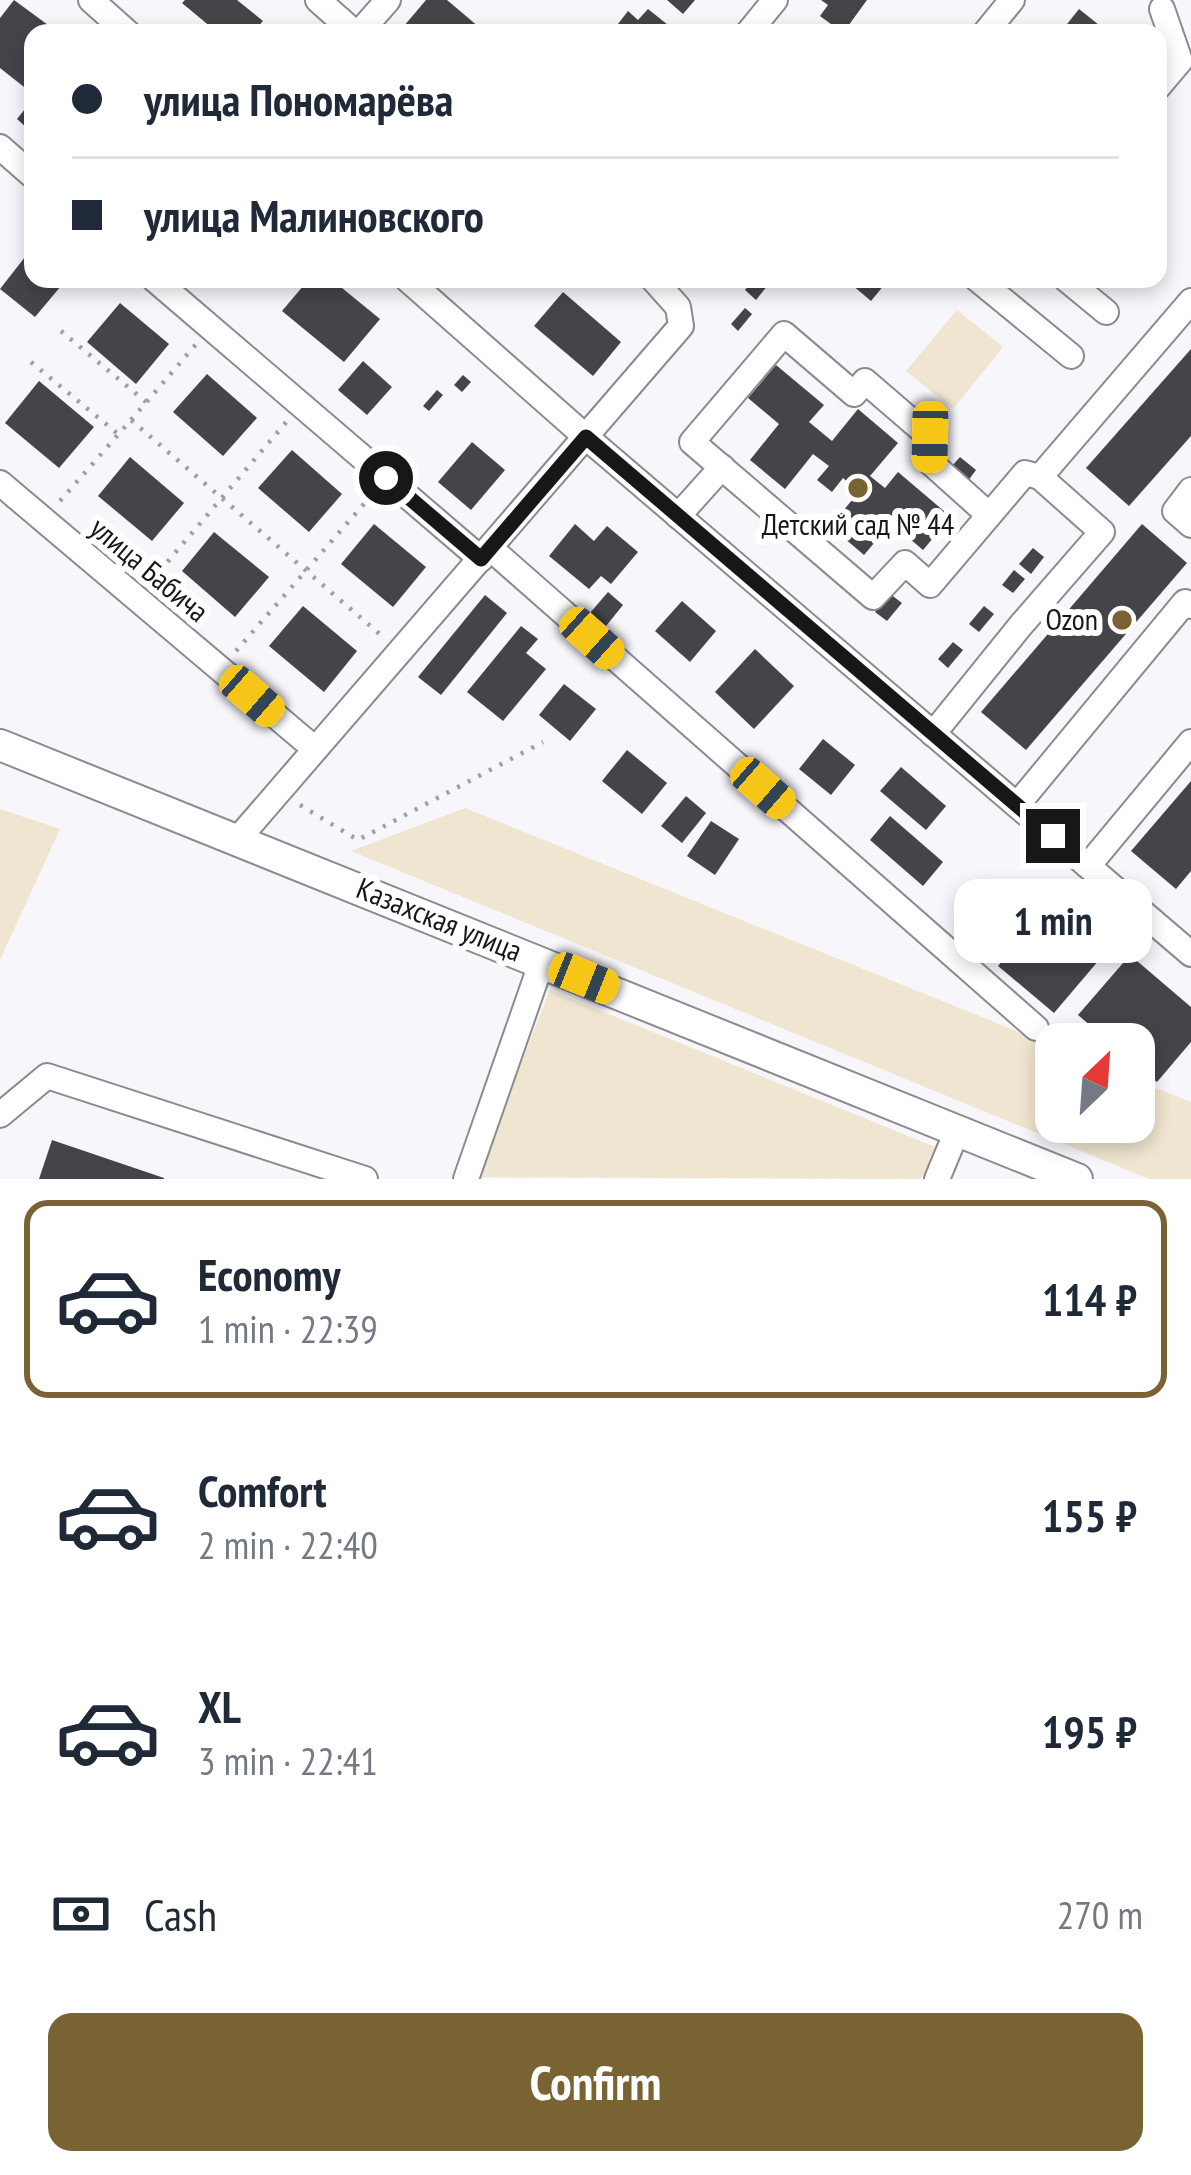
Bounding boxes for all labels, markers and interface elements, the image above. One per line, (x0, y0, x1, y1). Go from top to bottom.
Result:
text: улица Пономарёва (144, 70, 453, 128)
text: улица Малиновского (144, 186, 484, 244)
car (911, 401, 949, 473)
route start (359, 451, 413, 505)
marker: Детский сад № 44 (845, 475, 871, 501)
place label: Детский сад № 44 (762, 504, 954, 543)
street label: улица Бабича (83, 508, 217, 630)
place label: Ozon (1045, 599, 1098, 638)
car (553, 601, 631, 675)
marker: Ozon (1109, 607, 1135, 633)
car (213, 659, 291, 733)
car (724, 751, 802, 825)
route end (1026, 809, 1080, 863)
street label: Казахская улица (351, 868, 528, 969)
callout: 1 min (954, 878, 1152, 962)
text: 1 min (1014, 895, 1092, 946)
car (544, 948, 624, 1008)
north arrow (1035, 1023, 1155, 1143)
map controls (1035, 1023, 1155, 1143)
icon: car (54, 1245, 162, 1353)
text: Economy (198, 1245, 341, 1303)
text: 114 ₽ (1042, 1270, 1137, 1328)
text: 1 min · 22:39 (198, 1303, 378, 1354)
icon: car (54, 1461, 162, 1569)
text: Comfort (198, 1461, 327, 1519)
text: 155 ₽ (1042, 1486, 1137, 1544)
text: 2 min · 22:40 (198, 1519, 378, 1570)
icon: car (54, 1677, 162, 1785)
text: XL (198, 1677, 241, 1735)
text: 195 ₽ (1042, 1702, 1137, 1760)
text: 3 min · 22:41 (198, 1735, 378, 1786)
icon: cash (48, 1881, 114, 1947)
text: Cash (144, 1885, 217, 1943)
text: 270 m (1057, 1889, 1143, 1940)
button: Confirm (48, 2013, 1143, 2151)

